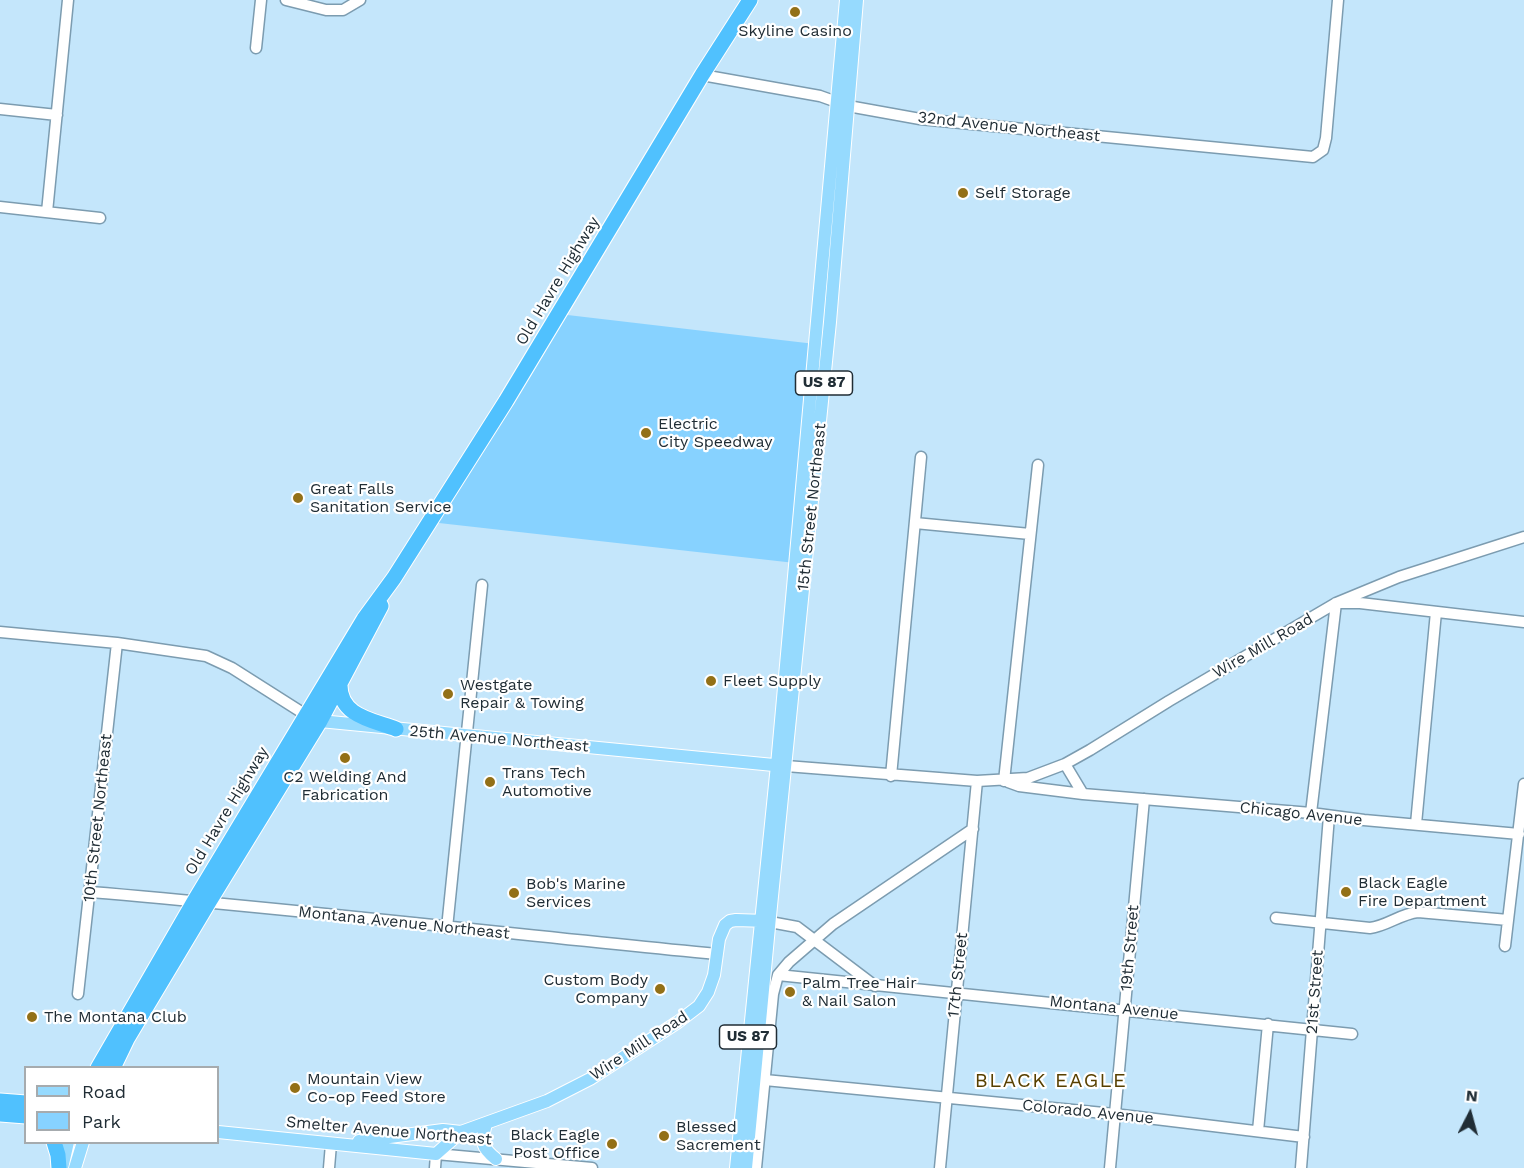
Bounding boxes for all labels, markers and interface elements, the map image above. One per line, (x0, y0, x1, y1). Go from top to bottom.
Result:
marker: Skyline Casino (788, 5, 802, 19)
place label: Skyline Casino (738, 21, 852, 41)
street label: 32nd Avenue Northeast (917, 108, 1101, 146)
place label: Self Storage (975, 183, 1071, 203)
marker: Self Storage (956, 186, 970, 200)
street label: Old Havre Highway (512, 213, 604, 349)
road number: US 87 (796, 371, 852, 395)
place label: Electric City Speedway (658, 414, 772, 452)
street label: 15th Street Northeast (794, 422, 830, 592)
marker: Electric City Speedway (639, 426, 653, 440)
place label: Great Falls Sanitation Service (310, 479, 451, 517)
marker: Great Falls Sanitation Service (291, 491, 305, 505)
street label: Wire Mill Road (1209, 609, 1317, 683)
place label: Fleet Supply (723, 671, 821, 691)
marker: Fleet Supply (704, 674, 718, 688)
place label: Westgate Repair & Towing (460, 675, 584, 713)
marker: Westgate Repair & Towing (441, 687, 455, 701)
street label: 25th Avenue Northeast (408, 722, 590, 756)
street label: 10th Street Northeast (80, 733, 116, 903)
street label: Old Havre Highway (181, 743, 273, 879)
marker: C2 Welding And Fabrication (338, 751, 352, 765)
place label: Trans Tech Automotive (502, 763, 592, 801)
place label: C2 Welding And Fabrication (283, 767, 407, 805)
marker: Trans Tech Automotive (483, 775, 497, 789)
street label: Chicago Avenue (1239, 798, 1363, 830)
place label: Black Eagle Fire Department (1358, 873, 1487, 911)
place label: Bob's Marine Services (526, 874, 626, 912)
marker: Black Eagle Fire Department (1339, 885, 1353, 899)
marker: Bob's Marine Services (507, 886, 521, 900)
street label: Montana Avenue Northeast (297, 902, 511, 944)
street label: 19th Street (1117, 904, 1143, 992)
street label: 17th Street (944, 932, 972, 1018)
street label: 21st Street (1302, 949, 1328, 1035)
place label: Custom Body Company (543, 970, 648, 1008)
place label: Palm Tree Hair & Nail Salon (802, 973, 917, 1011)
marker: Custom Body Company (653, 982, 667, 996)
marker: Palm Tree Hair & Nail Salon (783, 985, 797, 999)
street label: Montana Avenue (1049, 992, 1179, 1024)
place label: The Montana Club (44, 1007, 187, 1027)
street label: Wire Mill Road (586, 1007, 692, 1085)
marker: The Montana Club (25, 1010, 39, 1024)
road number: US 87 (720, 1025, 777, 1049)
legend (24, 1066, 219, 1144)
place label: Mountain View Co-op Feed Store (307, 1069, 446, 1107)
district label: BLACK EAGLE (975, 1069, 1127, 1093)
text: Road (82, 1081, 126, 1102)
marker: Mountain View Co-op Feed Store (288, 1081, 302, 1095)
north arrow (1440, 1084, 1500, 1144)
text: N (1465, 1086, 1479, 1106)
street label: Colorado Avenue (1021, 1096, 1155, 1128)
text: Park (82, 1111, 121, 1132)
street label: Smelter Avenue Northeast (285, 1112, 493, 1150)
place label: Blessed Sacrement (676, 1117, 761, 1155)
place label: Black Eagle Post Office (510, 1125, 600, 1163)
marker: Blessed Sacrement (657, 1129, 671, 1143)
marker: Black Eagle Post Office (605, 1137, 619, 1151)

